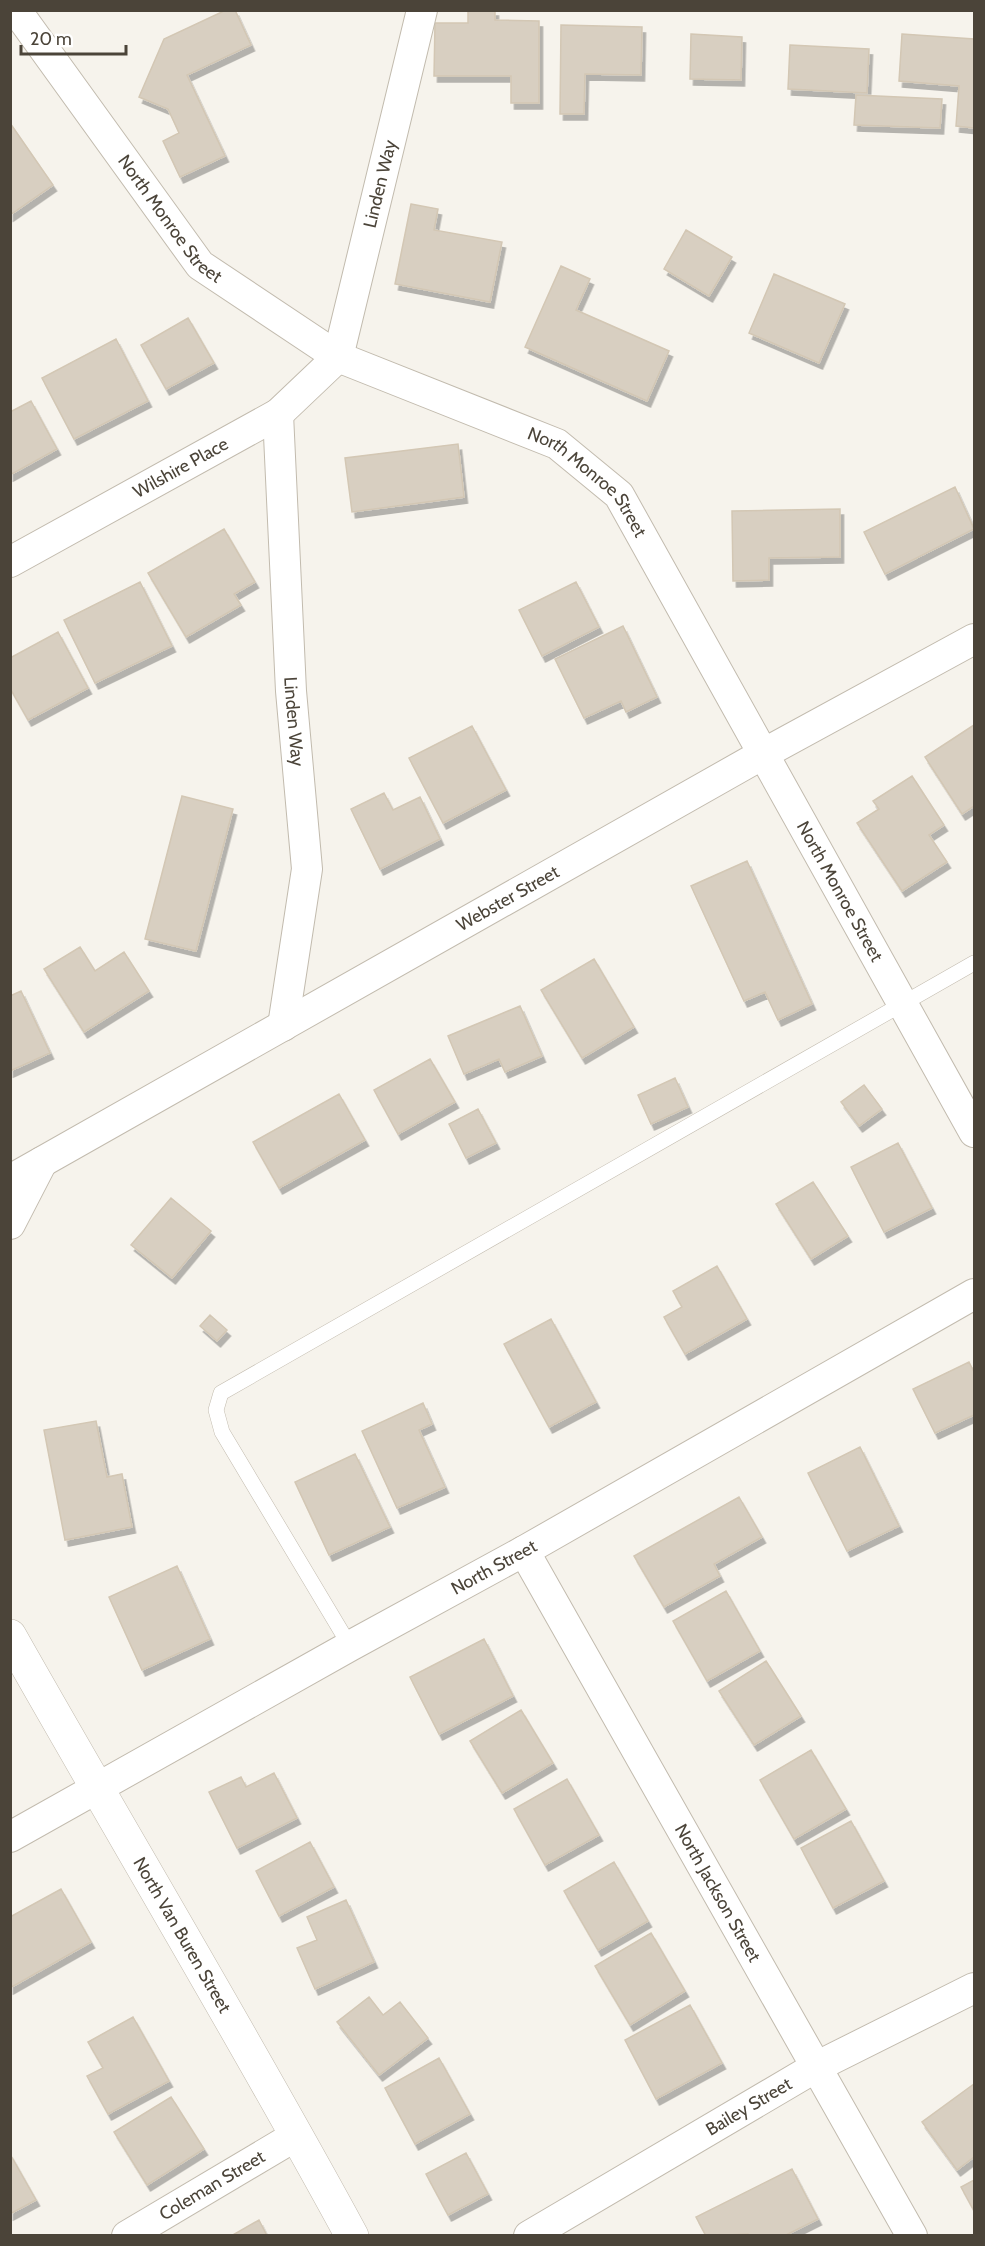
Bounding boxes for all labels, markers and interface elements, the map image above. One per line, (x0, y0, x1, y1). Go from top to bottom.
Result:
scale bar (21, 18, 126, 56)
text: 20 m (30, 28, 72, 50)
street label: Linden Way (359, 138, 401, 230)
street label: North Monroe Street (113, 151, 226, 288)
street label: North Monroe Street (525, 422, 651, 541)
street label: Wilshire Place (129, 433, 232, 503)
street label: Linden Way (279, 676, 309, 767)
street label: North Monroe Street (792, 817, 888, 965)
street label: Webster Street (453, 861, 563, 936)
street label: North Street (447, 1535, 541, 1600)
street label: North Jackson Street (670, 1820, 765, 1966)
street label: North Van Buren Street (128, 1853, 236, 2017)
street label: Bailey Street (702, 2073, 796, 2140)
street label: Coleman Street (155, 2146, 269, 2225)

